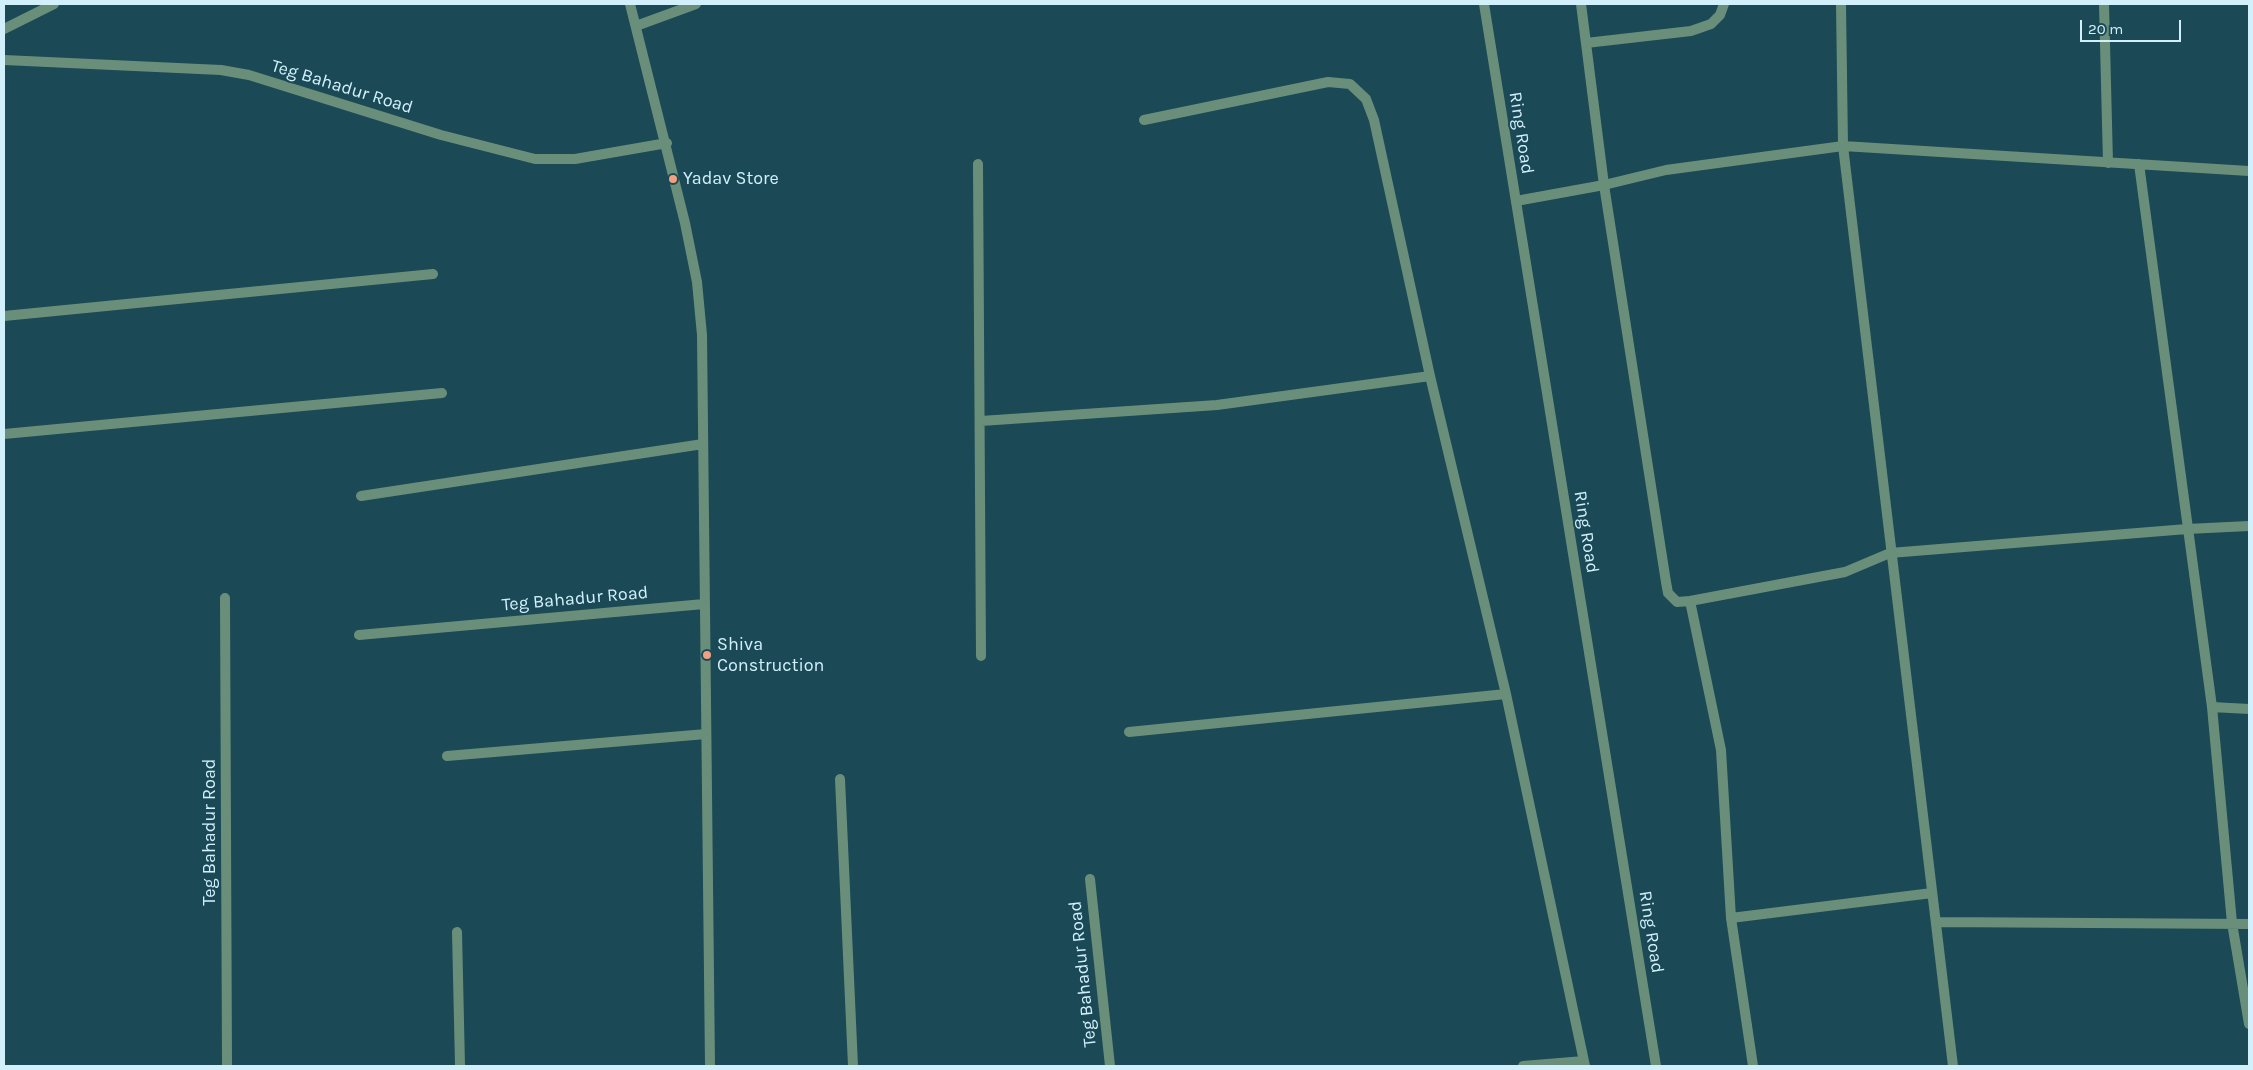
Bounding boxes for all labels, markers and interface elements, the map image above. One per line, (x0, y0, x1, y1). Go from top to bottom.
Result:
scale bar (2083, 10, 2184, 42)
text: 20 m (2088, 20, 2123, 38)
street label: Teg Bahadur Road (269, 55, 415, 119)
street label: Ring Road (1504, 90, 1538, 176)
place label: Yadav Store (683, 168, 779, 190)
marker: Yadav Store (667, 173, 679, 185)
street label: Ring Road (1569, 489, 1603, 575)
street label: Teg Bahadur Road (501, 582, 649, 616)
place label: Shiva Construction (717, 634, 824, 676)
marker: Shiva Construction (701, 649, 713, 661)
street label: Teg Bahadur Road (199, 759, 221, 905)
street label: Ring Road (1634, 889, 1668, 975)
street label: Teg Bahadur Road (1065, 900, 1101, 1048)

